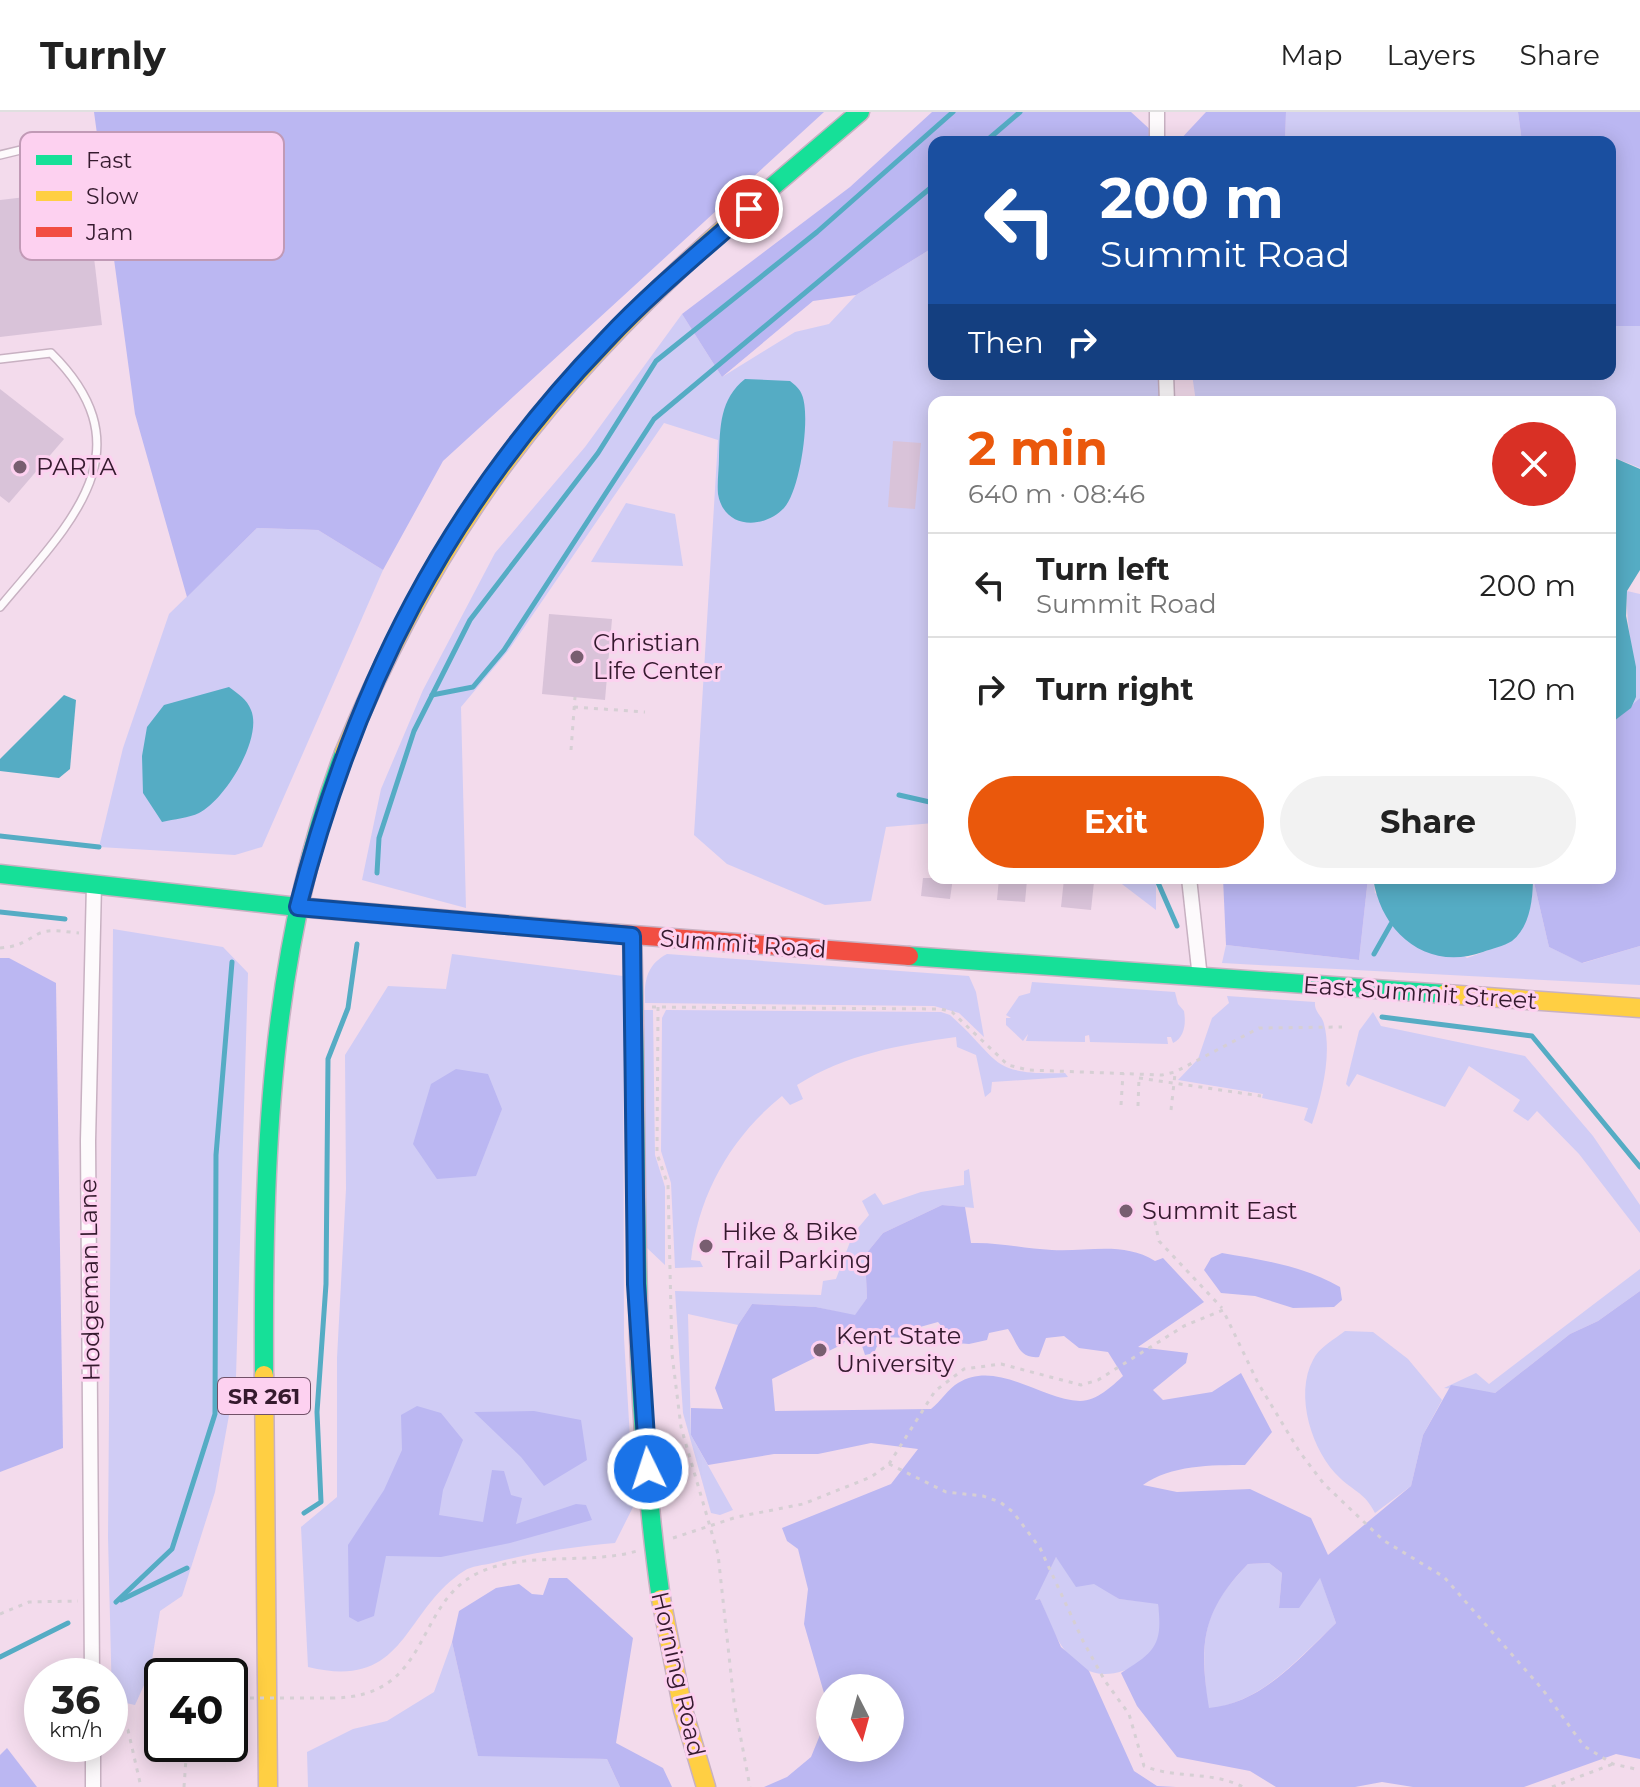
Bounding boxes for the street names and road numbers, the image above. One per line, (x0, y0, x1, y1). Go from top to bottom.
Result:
street label: Summit Road (659, 923, 827, 964)
street label: East Summit Street (1302, 970, 1538, 1015)
street label: Hodgeman Lane (73, 1178, 106, 1382)
road number: SR 261 (218, 1378, 310, 1414)
street label: Horning Road (645, 1589, 712, 1759)

